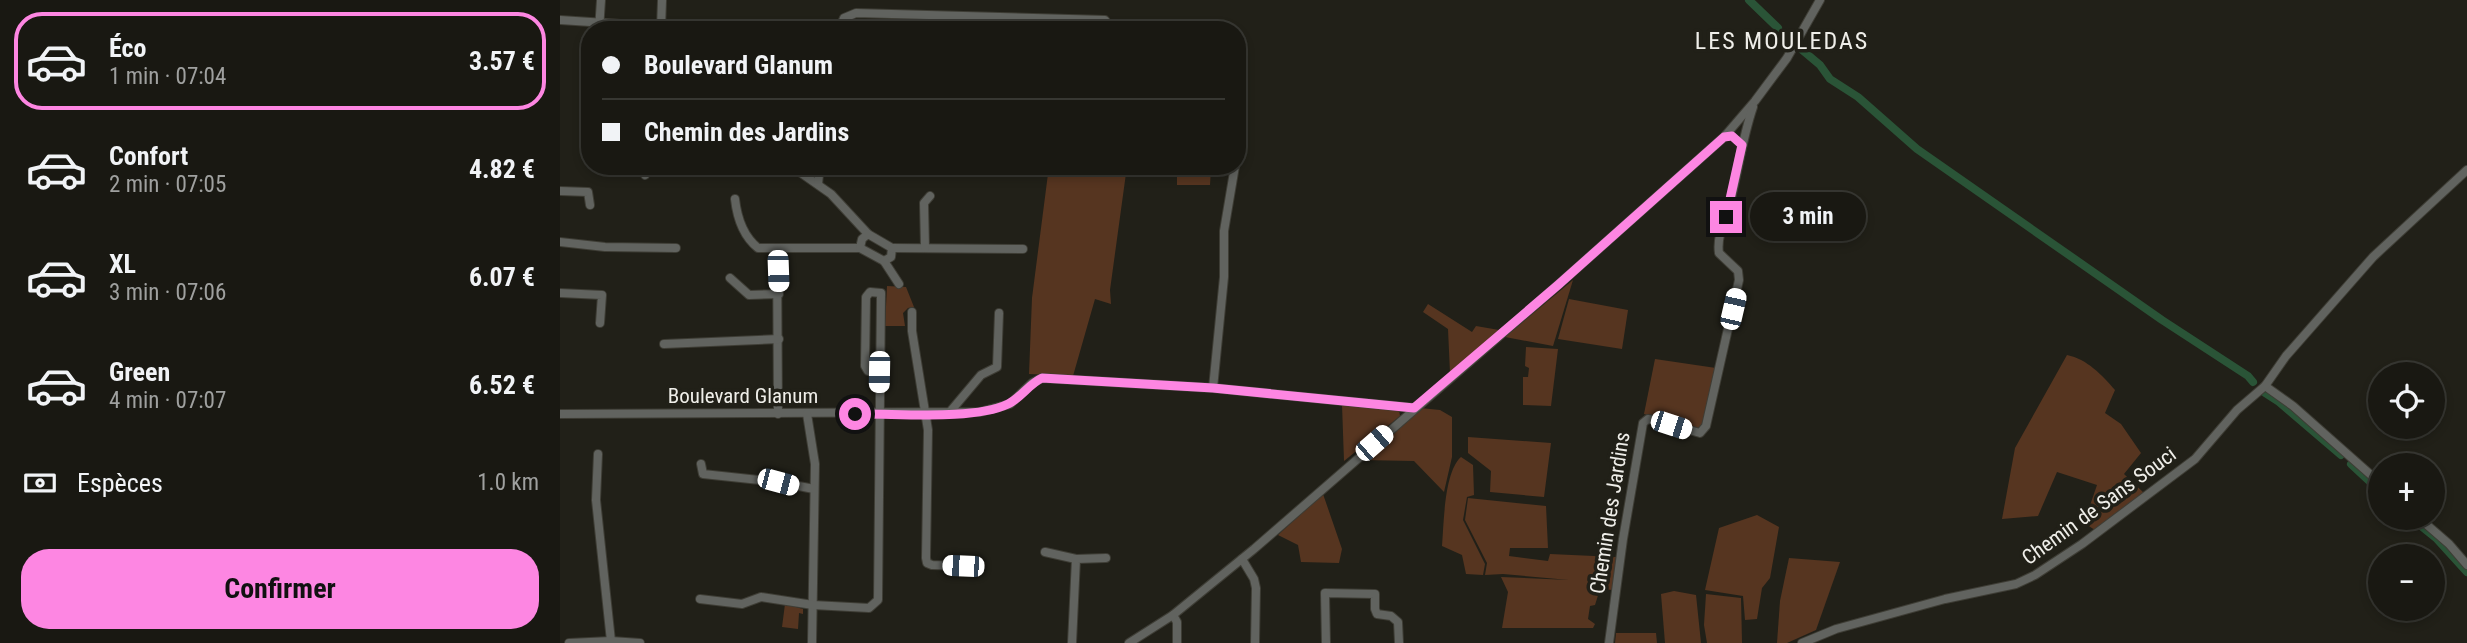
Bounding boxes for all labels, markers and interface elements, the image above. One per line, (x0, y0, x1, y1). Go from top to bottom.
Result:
district label: LES MOULEDAS (1695, 27, 1869, 55)
icon: car (25, 30, 88, 93)
text: Éco (109, 33, 146, 63)
text: 3.57 € (469, 46, 535, 76)
text: Boulevard Glanum (644, 50, 833, 80)
text: 1 min · 07:04 (109, 63, 226, 90)
text: Chemin des Jardins (644, 117, 849, 147)
icon: car (25, 138, 88, 201)
text: Confort (109, 141, 188, 171)
text: 4.82 € (469, 154, 535, 184)
text: 2 min · 07:05 (109, 171, 226, 198)
callout: 3 min (1750, 192, 1866, 242)
route end (1710, 201, 1742, 233)
text: 3 min (1782, 203, 1834, 230)
icon: car (25, 246, 88, 309)
text: XL (109, 249, 136, 279)
car (767, 250, 790, 292)
text: 6.07 € (469, 262, 535, 292)
text: 3 min · 07:06 (109, 279, 226, 306)
car (1719, 286, 1748, 332)
car (869, 351, 890, 393)
icon: car (25, 354, 88, 417)
text: Green (109, 357, 170, 387)
map controls (2368, 362, 2445, 621)
button: locate (2368, 362, 2445, 439)
text: 6.52 € (469, 370, 535, 400)
street label: Boulevard Glanum (668, 384, 818, 408)
text: 4 min · 07:07 (109, 387, 226, 414)
route start (839, 398, 871, 430)
car (1648, 409, 1695, 441)
car (1352, 421, 1397, 465)
street label: Chemin des Jardins (1585, 430, 1635, 596)
street label: Chemin de Sans Souci (2017, 442, 2181, 570)
button: + (2368, 453, 2445, 530)
icon: cash (21, 464, 59, 502)
car (755, 466, 802, 498)
text: Espèces (77, 468, 163, 498)
text: 1.0 km (477, 469, 539, 496)
button: − (2368, 544, 2445, 621)
button: Confirmer (21, 549, 539, 629)
car (942, 555, 985, 577)

